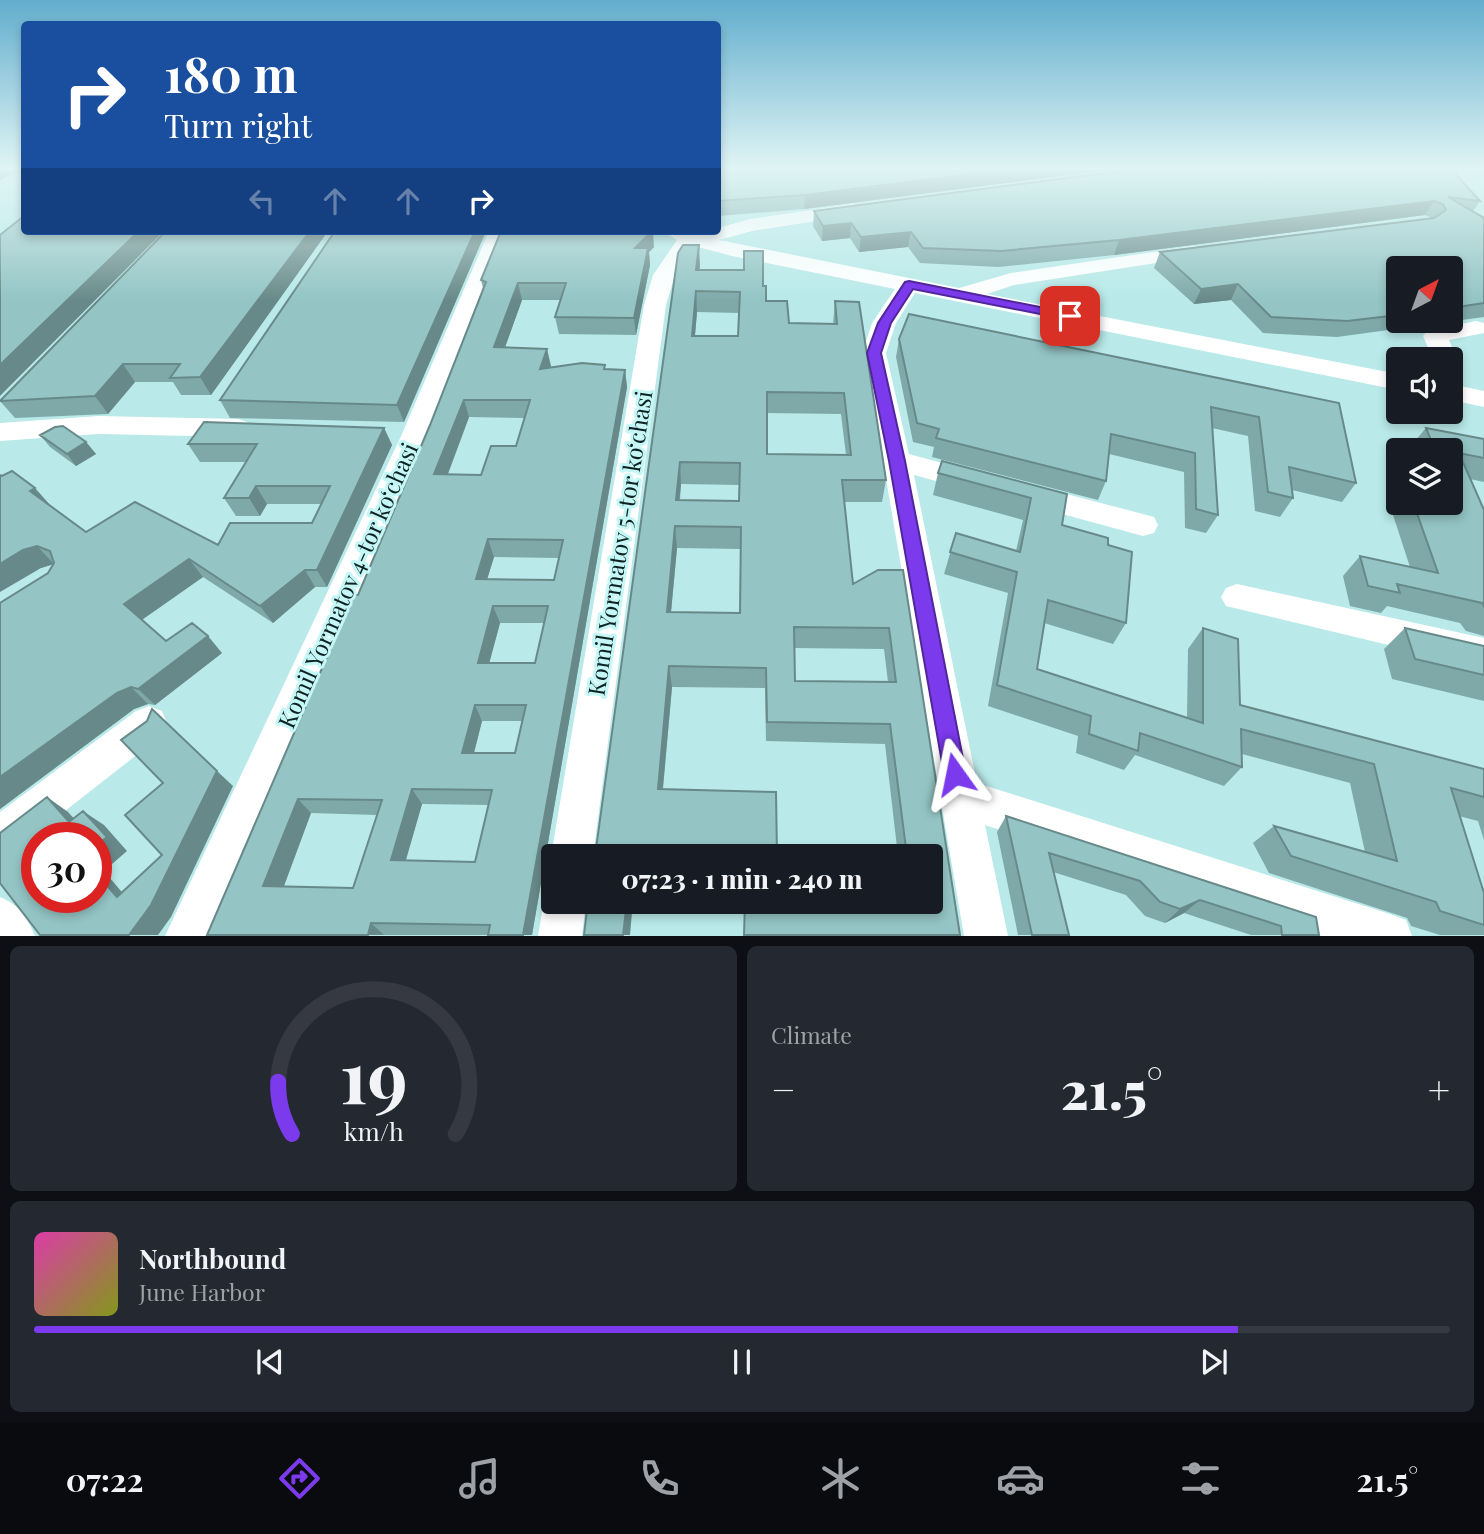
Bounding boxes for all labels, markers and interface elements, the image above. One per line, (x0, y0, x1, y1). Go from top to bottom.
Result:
text: 180 m (164, 40, 298, 105)
icon: right (49, 49, 140, 140)
text: Turn right (164, 103, 312, 146)
icon: left (243, 182, 281, 220)
icon: ahead (316, 182, 354, 220)
icon: ahead (389, 182, 427, 220)
icon: right (462, 182, 500, 220)
north arrow (1386, 256, 1463, 332)
map controls (1386, 256, 1463, 515)
pin (1040, 286, 1100, 346)
icon: arrive (1051, 297, 1089, 335)
button: sound (1386, 347, 1463, 424)
street label: Komil Yormatov 5-tor koʻchasi (580, 388, 658, 698)
street label: Komil Yormatov 4-tor koʻchasi (270, 437, 424, 733)
button: layers (1386, 438, 1463, 515)
position arrow (918, 737, 992, 811)
speed limit sign: 30 (21, 822, 112, 913)
text: 07:23 · 1 min · 240 m (621, 861, 863, 896)
text: Climate (771, 1019, 852, 1050)
text: 19 (339, 1026, 408, 1123)
text: 21.5° (1061, 1054, 1163, 1123)
text: − (771, 1063, 796, 1114)
text: + (1428, 1063, 1450, 1114)
text: km/h (344, 1114, 404, 1147)
text: Northbound (139, 1241, 286, 1276)
text: June Harbor (139, 1276, 265, 1307)
icon: previous (251, 1343, 289, 1381)
icon: pause (723, 1343, 761, 1381)
icon: next (1195, 1343, 1233, 1381)
icon: directions (275, 1454, 324, 1503)
icon: music (455, 1454, 504, 1503)
icon: phone (635, 1454, 684, 1503)
icon: climate (816, 1454, 865, 1503)
icon: car (996, 1454, 1045, 1503)
icon: filters (1176, 1454, 1225, 1503)
text: 07:22 (66, 1457, 144, 1500)
text: 21.5° (1357, 1457, 1418, 1500)

